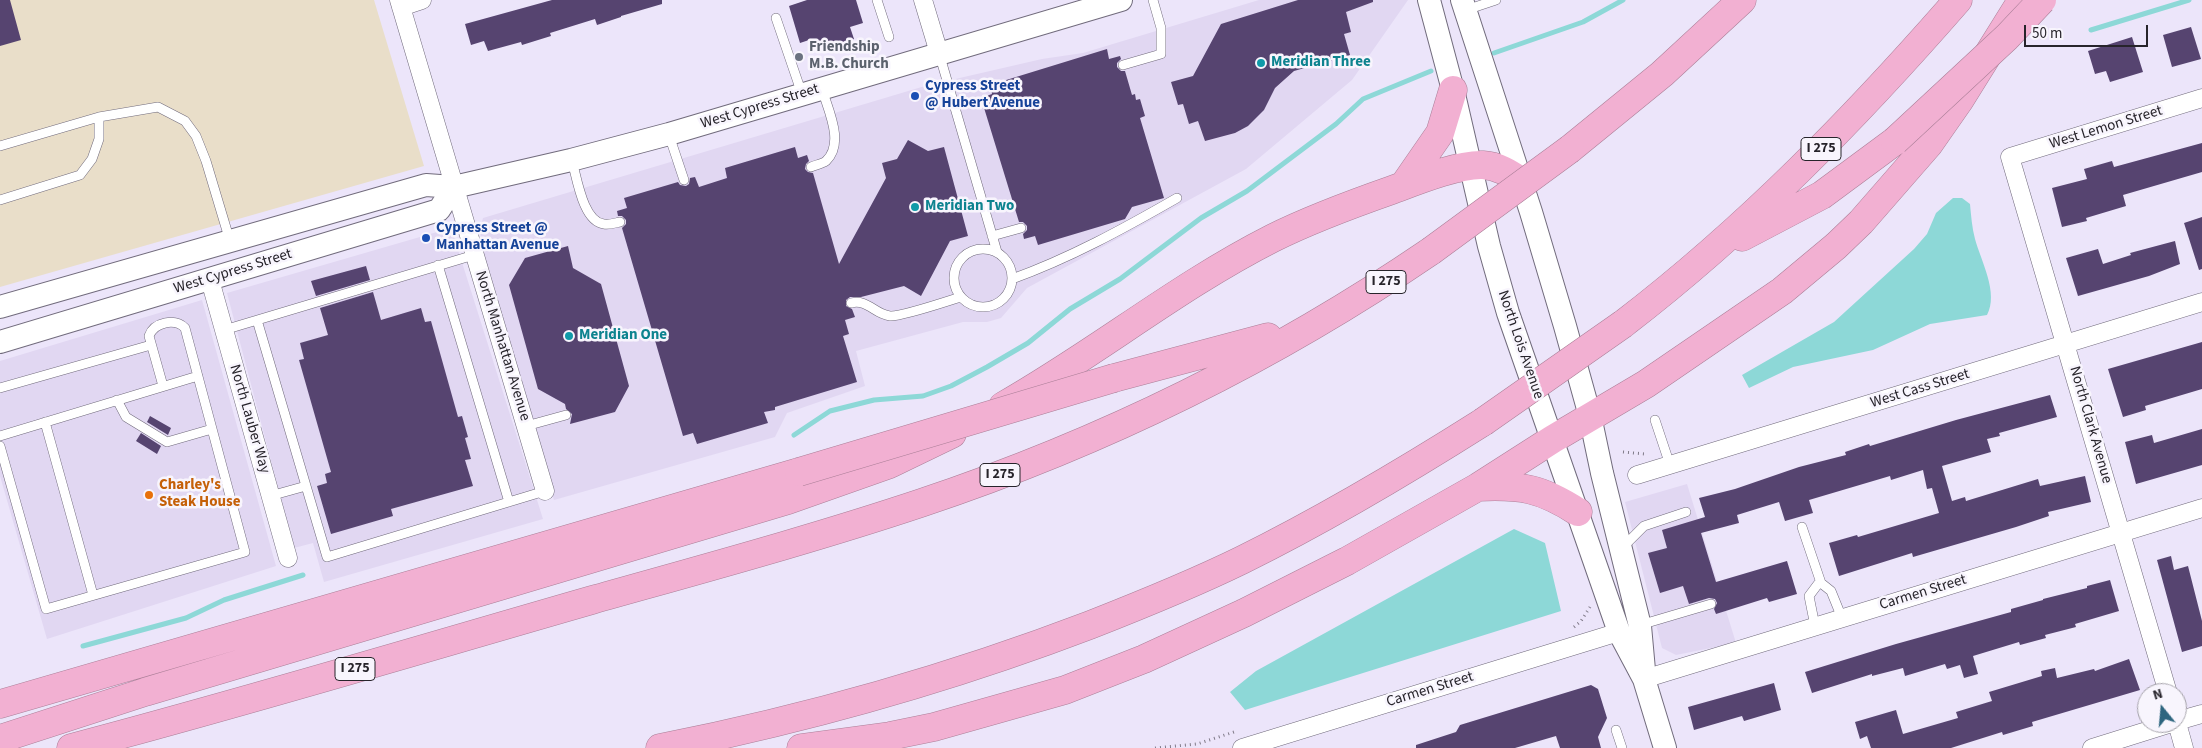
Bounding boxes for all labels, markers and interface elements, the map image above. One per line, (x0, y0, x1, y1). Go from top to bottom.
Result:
scale bar (2027, 15, 2151, 47)
text: 50 m (2032, 23, 2062, 44)
place label: Friendship M.B. Church (809, 39, 889, 74)
marker: Friendship M.B. Church (793, 51, 805, 63)
place label: Meridian Three (1271, 54, 1371, 72)
marker: Meridian Three (1255, 57, 1267, 69)
place label: Cypress Street @ Hubert Avenue (925, 78, 1040, 113)
street label: West Cypress Street (699, 80, 821, 134)
marker: Cypress Street @ Hubert Avenue (909, 90, 921, 102)
street label: West Lemon Street (2047, 102, 2165, 154)
road number: I 275 (1801, 138, 1841, 160)
place label: Meridian Two (925, 198, 1014, 216)
marker: Meridian Two (909, 201, 921, 213)
place label: Cypress Street @ Manhattan Avenue (436, 220, 559, 255)
marker: Cypress Street @ Manhattan Avenue (420, 232, 432, 244)
street label: West Cypress Street (172, 245, 294, 299)
street label: North Manhattan Avenue (471, 269, 533, 423)
road number: I 275 (1366, 270, 1406, 294)
street label: North Lois Avenue (1493, 288, 1547, 402)
place label: Meridian One (579, 327, 667, 345)
marker: Meridian One (563, 330, 575, 342)
street label: North Lauber Way (225, 363, 273, 475)
street label: North Clark Avenue (2065, 364, 2115, 486)
street label: West Cass Street (1868, 365, 1972, 413)
road number: I 275 (980, 464, 1020, 486)
place label: Charley's Steak House (159, 477, 240, 512)
marker: Charley's Steak House (143, 489, 155, 501)
street label: Carmen Street (1877, 571, 1969, 615)
road number: I 275 (335, 658, 375, 681)
street label: Carmen Street (1384, 668, 1476, 712)
north arrow (2137, 683, 2187, 733)
text: N (2151, 684, 2165, 706)

